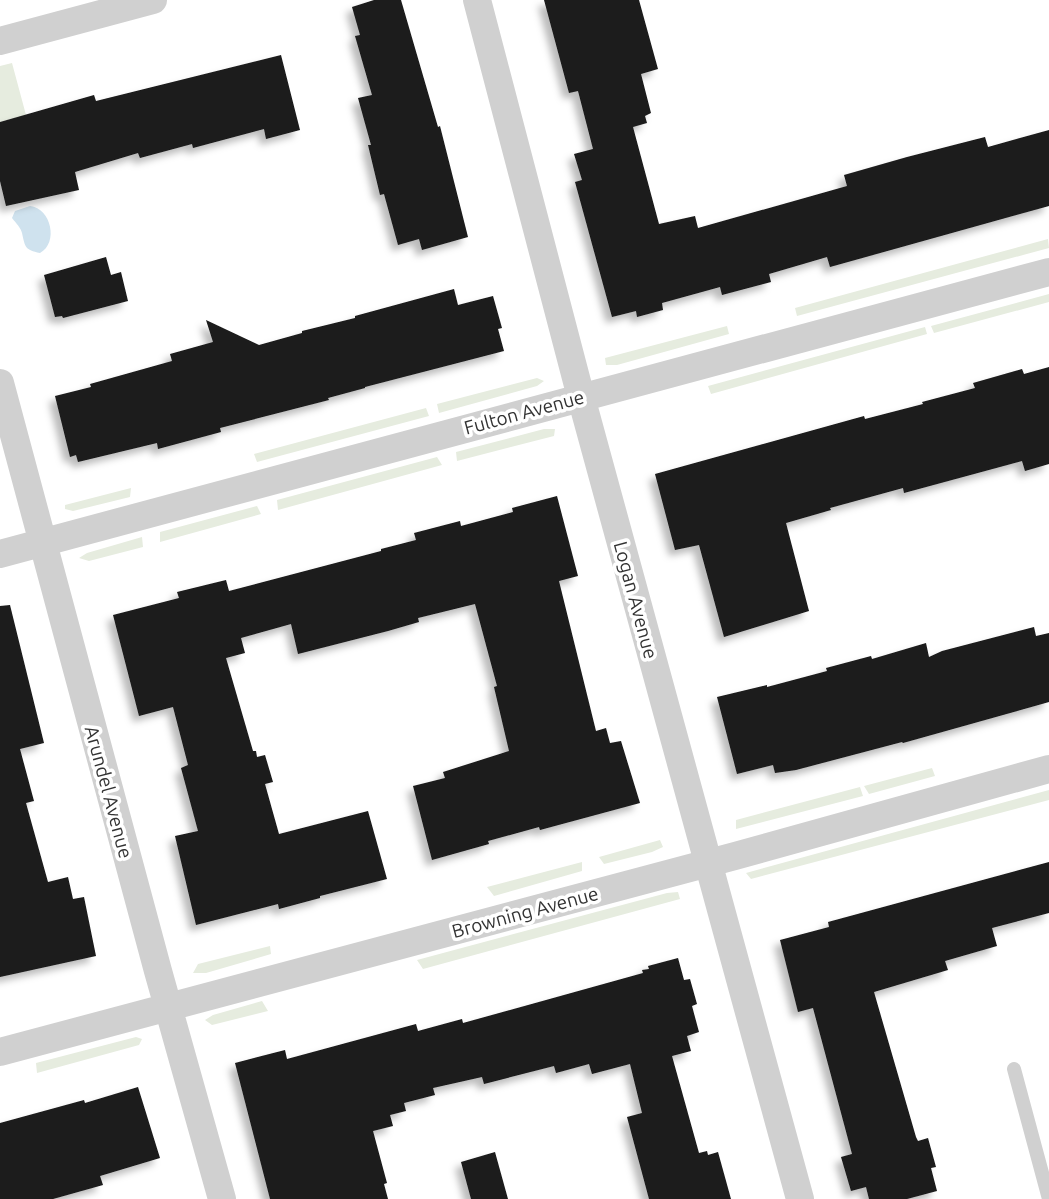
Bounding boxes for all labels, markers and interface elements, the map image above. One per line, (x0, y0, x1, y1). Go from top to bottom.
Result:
street label: Fulton Avenue (462, 385, 586, 439)
street label: Logan Avenue (610, 539, 662, 661)
street label: Arundel Avenue (81, 723, 137, 861)
street label: Browning Avenue (449, 882, 601, 942)

